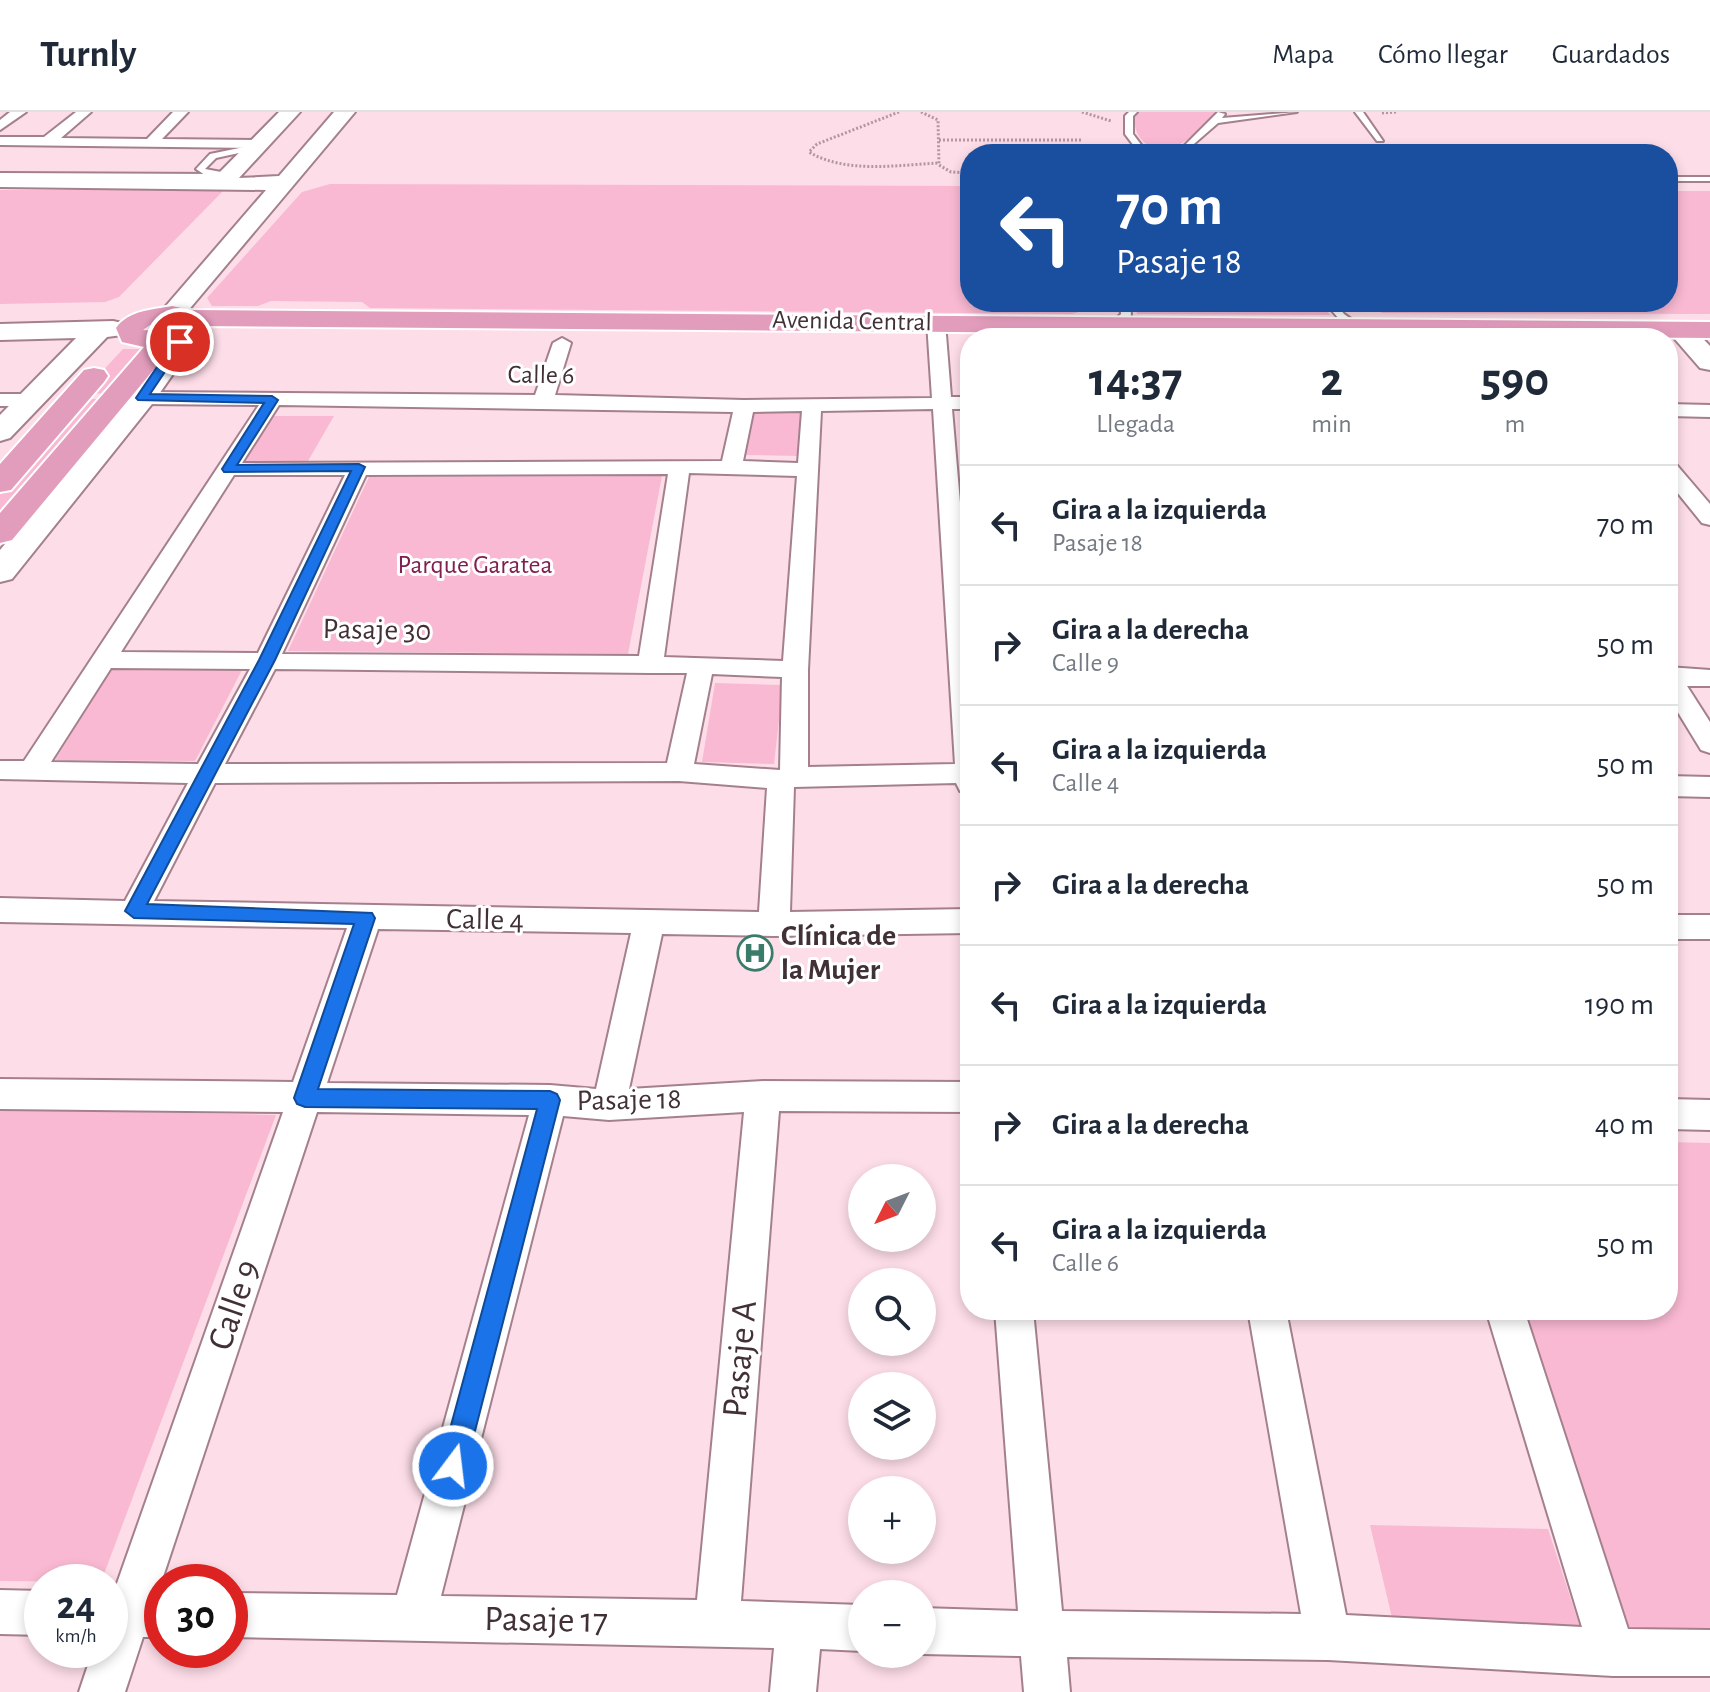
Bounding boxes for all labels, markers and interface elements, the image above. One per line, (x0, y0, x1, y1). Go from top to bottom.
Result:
text: Turnly (40, 36, 136, 74)
text: Mapa (1272, 41, 1334, 69)
text: Cómo llegar (1378, 41, 1508, 69)
text: Guardados (1552, 41, 1670, 69)
icon: left (984, 176, 1088, 280)
text: 70 m (1116, 179, 1223, 235)
text: Pasaje 18 (1116, 244, 1242, 280)
street label: Avenida Central (772, 307, 932, 335)
pin (146, 308, 214, 376)
icon: arrive (158, 320, 202, 364)
text: 14:37 (1089, 357, 1183, 405)
text: 2 (1320, 357, 1343, 405)
text: 590 (1480, 357, 1549, 405)
street label: Calle 6 (507, 361, 575, 389)
text: Llegada (1096, 411, 1175, 437)
text: min (1311, 411, 1352, 437)
text: m (1504, 411, 1525, 437)
text: Gira a la izquierda (1052, 495, 1267, 525)
icon: left (984, 503, 1028, 547)
text: 70 m (1597, 510, 1654, 540)
text: Pasaje 18 (1052, 530, 1143, 556)
park label: Parque Garatea (398, 552, 552, 578)
street label: Pasaje 30 (322, 614, 432, 646)
text: Gira a la derecha (1052, 615, 1249, 645)
icon: right (984, 623, 1028, 667)
text: 50 m (1597, 630, 1654, 660)
text: Calle 9 (1052, 650, 1119, 676)
text: Gira a la izquierda (1052, 735, 1267, 765)
icon: left (984, 743, 1028, 787)
text: 50 m (1597, 750, 1654, 780)
text: Calle 4 (1052, 770, 1119, 796)
icon: right (984, 863, 1028, 907)
text: Gira a la derecha (1052, 870, 1249, 900)
text: 50 m (1597, 870, 1654, 900)
street label: Calle 4 (446, 904, 524, 936)
place label: Clínica de la Mujer (781, 921, 896, 985)
hospital icon: Clínica de la Mujer (736, 934, 774, 972)
icon: left (984, 983, 1028, 1027)
text: Gira a la izquierda (1052, 990, 1267, 1020)
text: 190 m (1585, 990, 1654, 1020)
street label: Pasaje 18 (576, 1084, 682, 1116)
icon: right (984, 1103, 1028, 1147)
text: Gira a la derecha (1052, 1110, 1249, 1140)
text: 40 m (1595, 1110, 1654, 1140)
north arrow (848, 1164, 936, 1252)
map controls (848, 1164, 936, 1668)
text: Gira a la izquierda (1052, 1215, 1267, 1245)
icon: left (984, 1223, 1028, 1267)
text: 50 m (1597, 1230, 1654, 1260)
text: Calle 6 (1052, 1250, 1119, 1276)
street label: Calle 9 (202, 1255, 266, 1355)
button: search (848, 1268, 936, 1356)
street label: Pasaje A (717, 1299, 763, 1419)
button: layers (848, 1372, 936, 1460)
position arrow (411, 1424, 495, 1508)
button: + (848, 1476, 936, 1564)
speed limit sign: 30 (144, 1564, 248, 1668)
button: − (848, 1580, 936, 1668)
text: 24 (57, 1586, 95, 1626)
street label: Pasaje 17 (484, 1601, 608, 1639)
text: km/h (55, 1626, 97, 1646)

